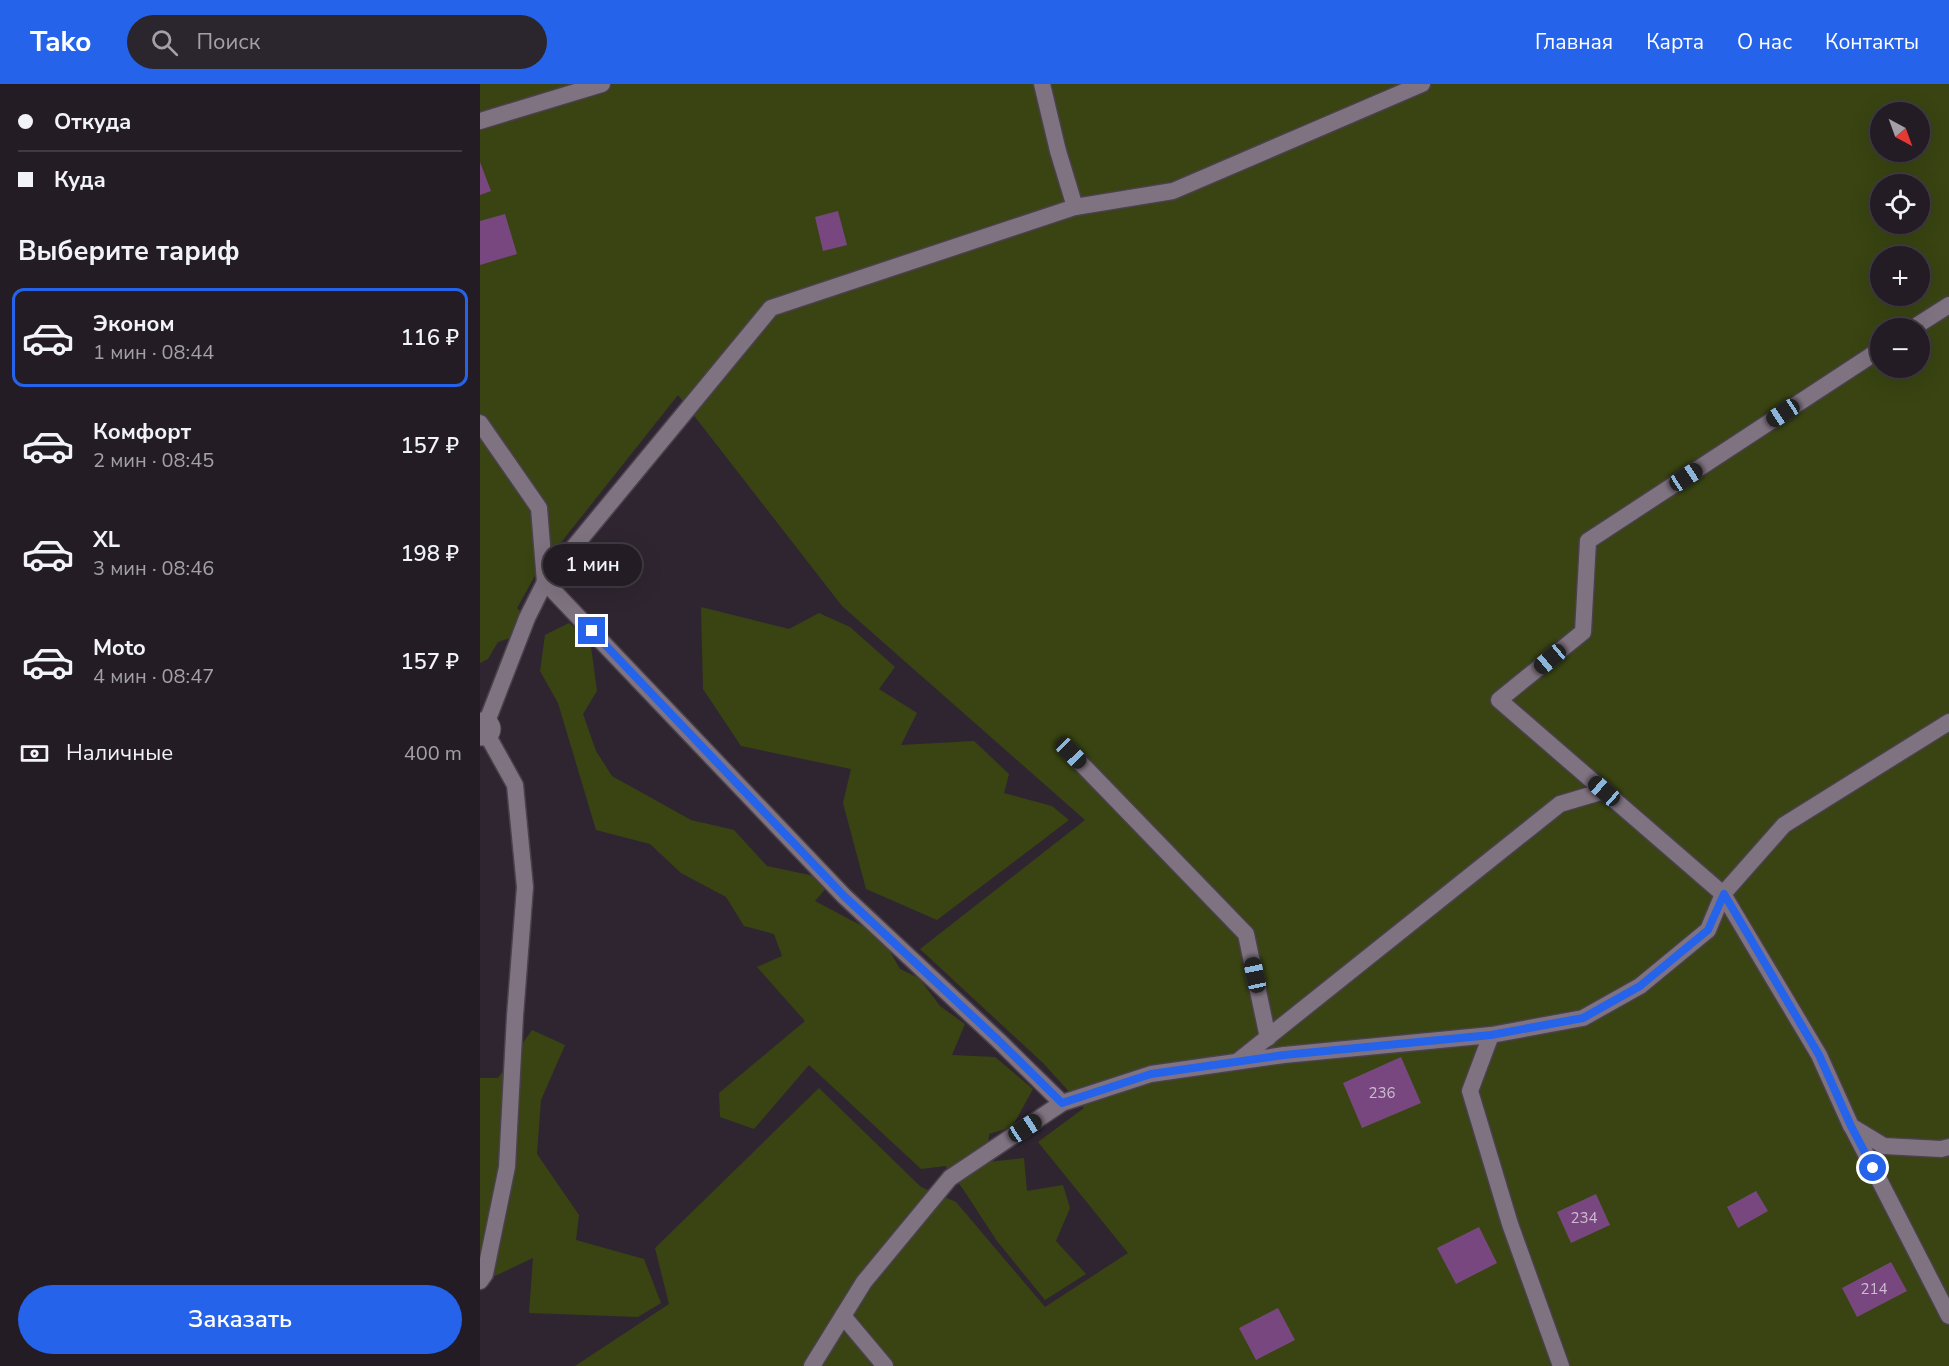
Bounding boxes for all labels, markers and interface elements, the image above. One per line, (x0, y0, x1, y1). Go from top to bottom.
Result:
search box (127, 15, 547, 69)
text: Tako (30, 23, 91, 61)
icon: search (148, 26, 181, 59)
text: Поиск (196, 27, 260, 57)
text: Главная (1535, 28, 1613, 56)
text: Карта (1646, 28, 1704, 56)
text: О нас (1737, 28, 1792, 56)
text: Контакты (1825, 28, 1919, 56)
north arrow (1870, 102, 1930, 162)
map controls (1870, 102, 1930, 378)
text: Откуда (54, 107, 131, 137)
text: Куда (54, 165, 106, 195)
button: locate (1870, 174, 1930, 234)
text: Выберите тариф (18, 233, 240, 270)
button: + (1870, 246, 1930, 306)
text: Эконом (93, 309, 175, 339)
icon: car (21, 311, 75, 365)
button: − (1870, 318, 1930, 378)
text: 116 ₽ (400, 323, 459, 353)
text: 1 мин · 08:44 (93, 339, 214, 366)
car (1763, 396, 1803, 430)
text: Комфорт (93, 417, 191, 447)
icon: car (21, 419, 75, 473)
text: 157 ₽ (400, 431, 459, 461)
text: 2 мин · 08:45 (93, 447, 214, 474)
car (1666, 460, 1706, 494)
text: XL (93, 525, 120, 555)
icon: car (21, 527, 75, 581)
text: 198 ₽ (400, 539, 459, 569)
callout: 1 мин (543, 544, 642, 586)
text: 1 мин (565, 551, 620, 578)
text: 3 мин · 08:46 (93, 555, 214, 582)
route end (578, 617, 605, 644)
text: Moto (93, 633, 146, 663)
icon: car (21, 635, 75, 689)
car (1530, 641, 1570, 677)
text: 157 ₽ (400, 647, 459, 677)
text: 4 мин · 08:47 (93, 663, 214, 690)
car (1052, 734, 1090, 772)
icon: cash (18, 737, 51, 770)
text: Наличные (66, 738, 173, 768)
text: 400 m (404, 740, 462, 767)
car (1585, 772, 1623, 810)
car (1242, 956, 1268, 994)
house number: 236 (1368, 1083, 1396, 1103)
car (1005, 1111, 1045, 1145)
route start (1859, 1154, 1886, 1181)
house number: 234 (1570, 1208, 1598, 1228)
house number: 214 (1860, 1279, 1888, 1299)
button: Заказать (18, 1285, 462, 1354)

